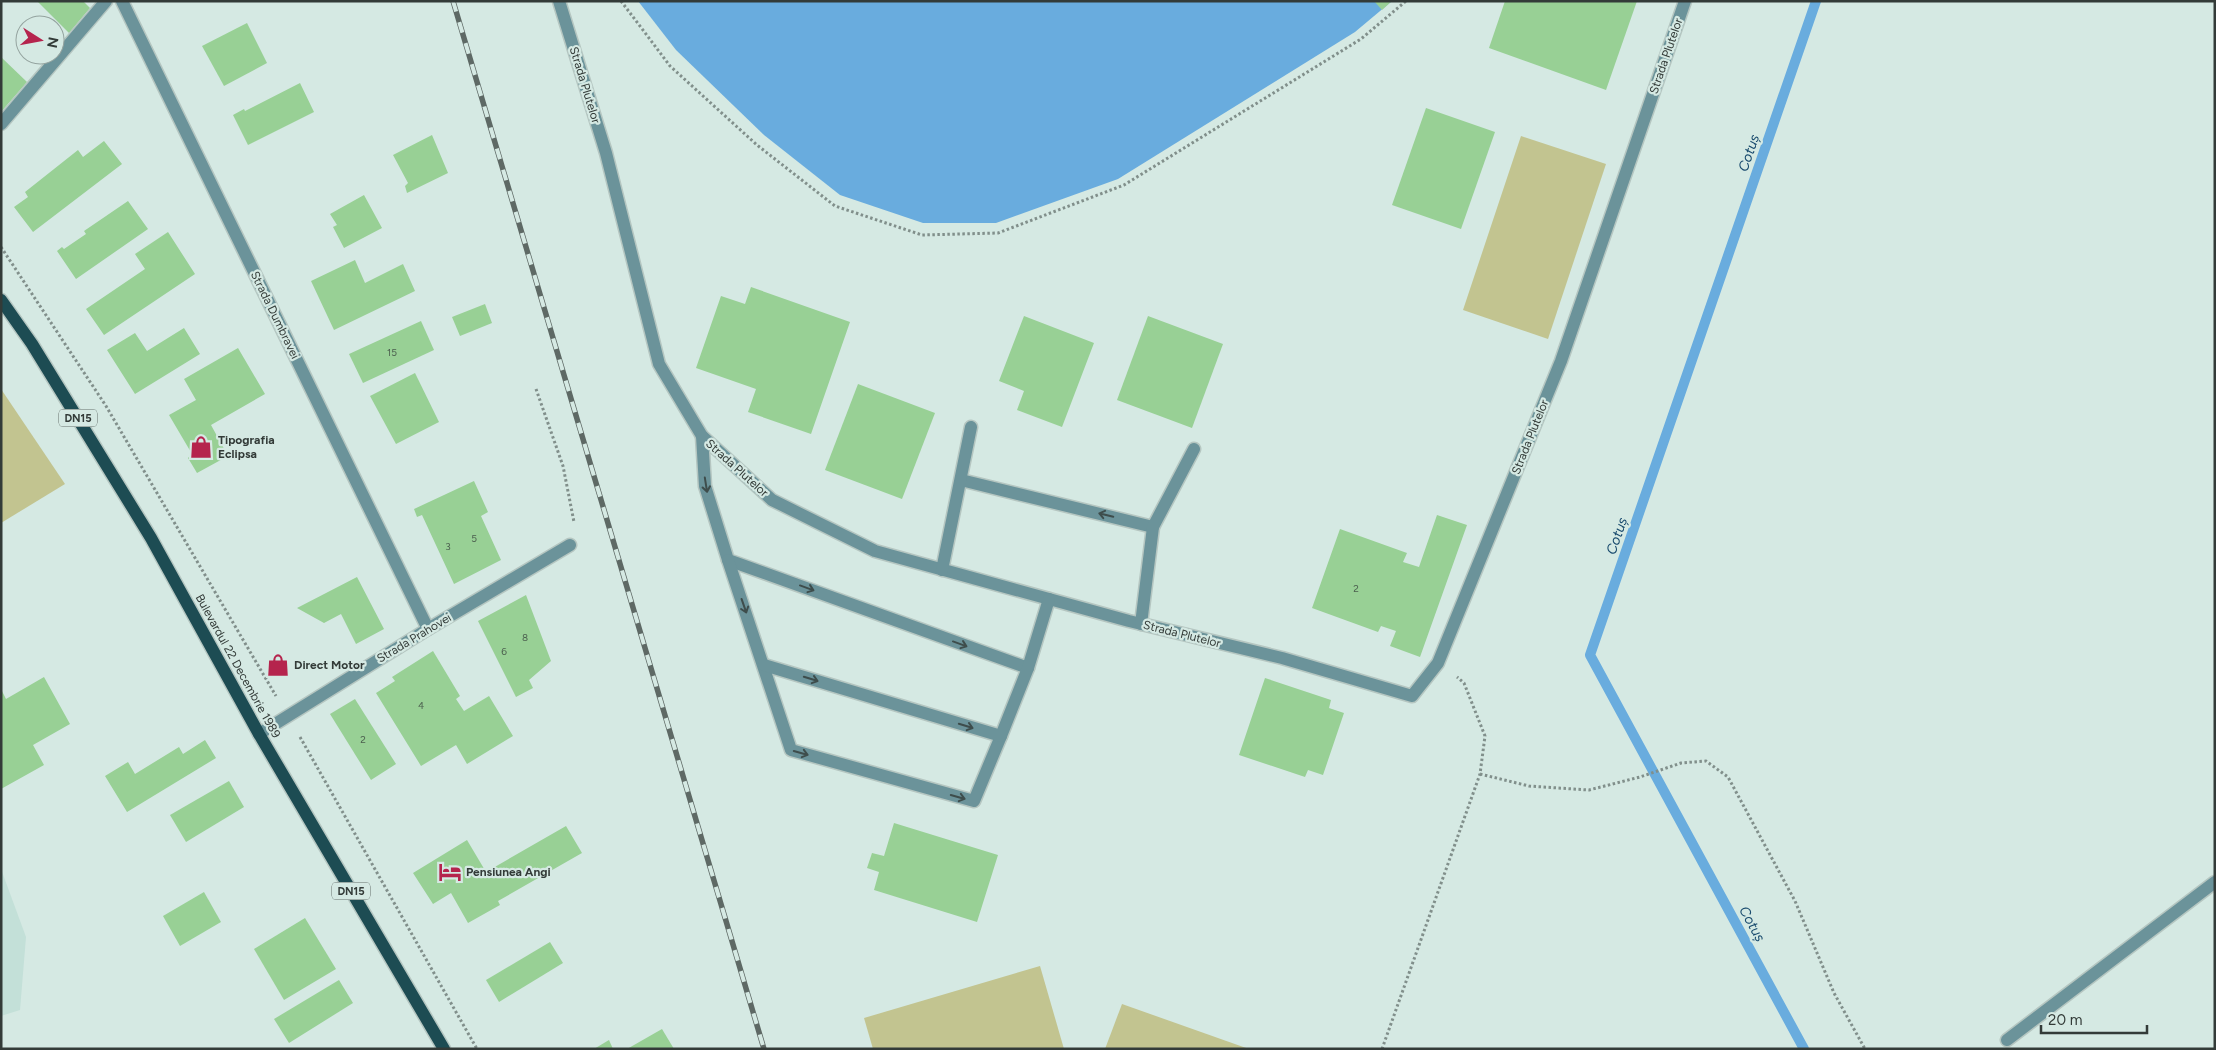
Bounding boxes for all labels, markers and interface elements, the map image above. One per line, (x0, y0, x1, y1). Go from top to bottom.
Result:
north arrow (15, 15, 65, 65)
street label: Strada Plutelor (1646, 16, 1686, 96)
text: N (43, 35, 62, 49)
street label: Strada Plutelor (567, 45, 603, 125)
water label: Cotuș (1735, 132, 1763, 174)
street label: Strada Dumbravei (248, 269, 302, 361)
house number: 15 (387, 346, 397, 359)
street label: Strada Plutelor (1509, 398, 1551, 476)
road number: DN15 (59, 409, 97, 426)
place label: Tipografia Eclipsa (218, 433, 275, 461)
shop icon: Tipografia Eclipsa (188, 434, 214, 460)
street label: Strada Plutelor (703, 436, 771, 500)
one-way arrow (701, 476, 711, 492)
one-way arrow (1098, 510, 1114, 519)
water label: Cotuș (1603, 515, 1631, 557)
house number: 5 (471, 532, 477, 545)
house number: 3 (445, 540, 451, 553)
house number: 2 (1353, 582, 1359, 595)
one-way arrow (799, 584, 814, 593)
street label: Bulevardul 22 Decembrie 1989 (193, 592, 284, 741)
one-way arrow (739, 597, 749, 613)
street label: Strada Prahovei (374, 610, 454, 666)
street label: Strada Plutelor (1142, 618, 1222, 650)
house number: 8 (522, 631, 528, 644)
one-way arrow (951, 640, 967, 649)
house number: 6 (501, 645, 507, 658)
shop icon: Direct Motor (265, 652, 291, 678)
place label: Direct Motor (294, 658, 365, 672)
one-way arrow (802, 675, 818, 685)
house number: 4 (418, 699, 424, 712)
one-way arrow (958, 721, 974, 731)
house number: 2 (360, 733, 366, 746)
one-way arrow (793, 749, 809, 758)
one-way arrow (949, 792, 965, 802)
hotel icon: Pensiunea Angi (437, 859, 463, 885)
place label: Pensiunea Angi (466, 865, 551, 879)
road number: DN15 (332, 882, 370, 899)
water label: Cotuș (1735, 903, 1769, 945)
scale bar (2041, 1002, 2147, 1034)
text: 20 m (2048, 1011, 2082, 1029)

